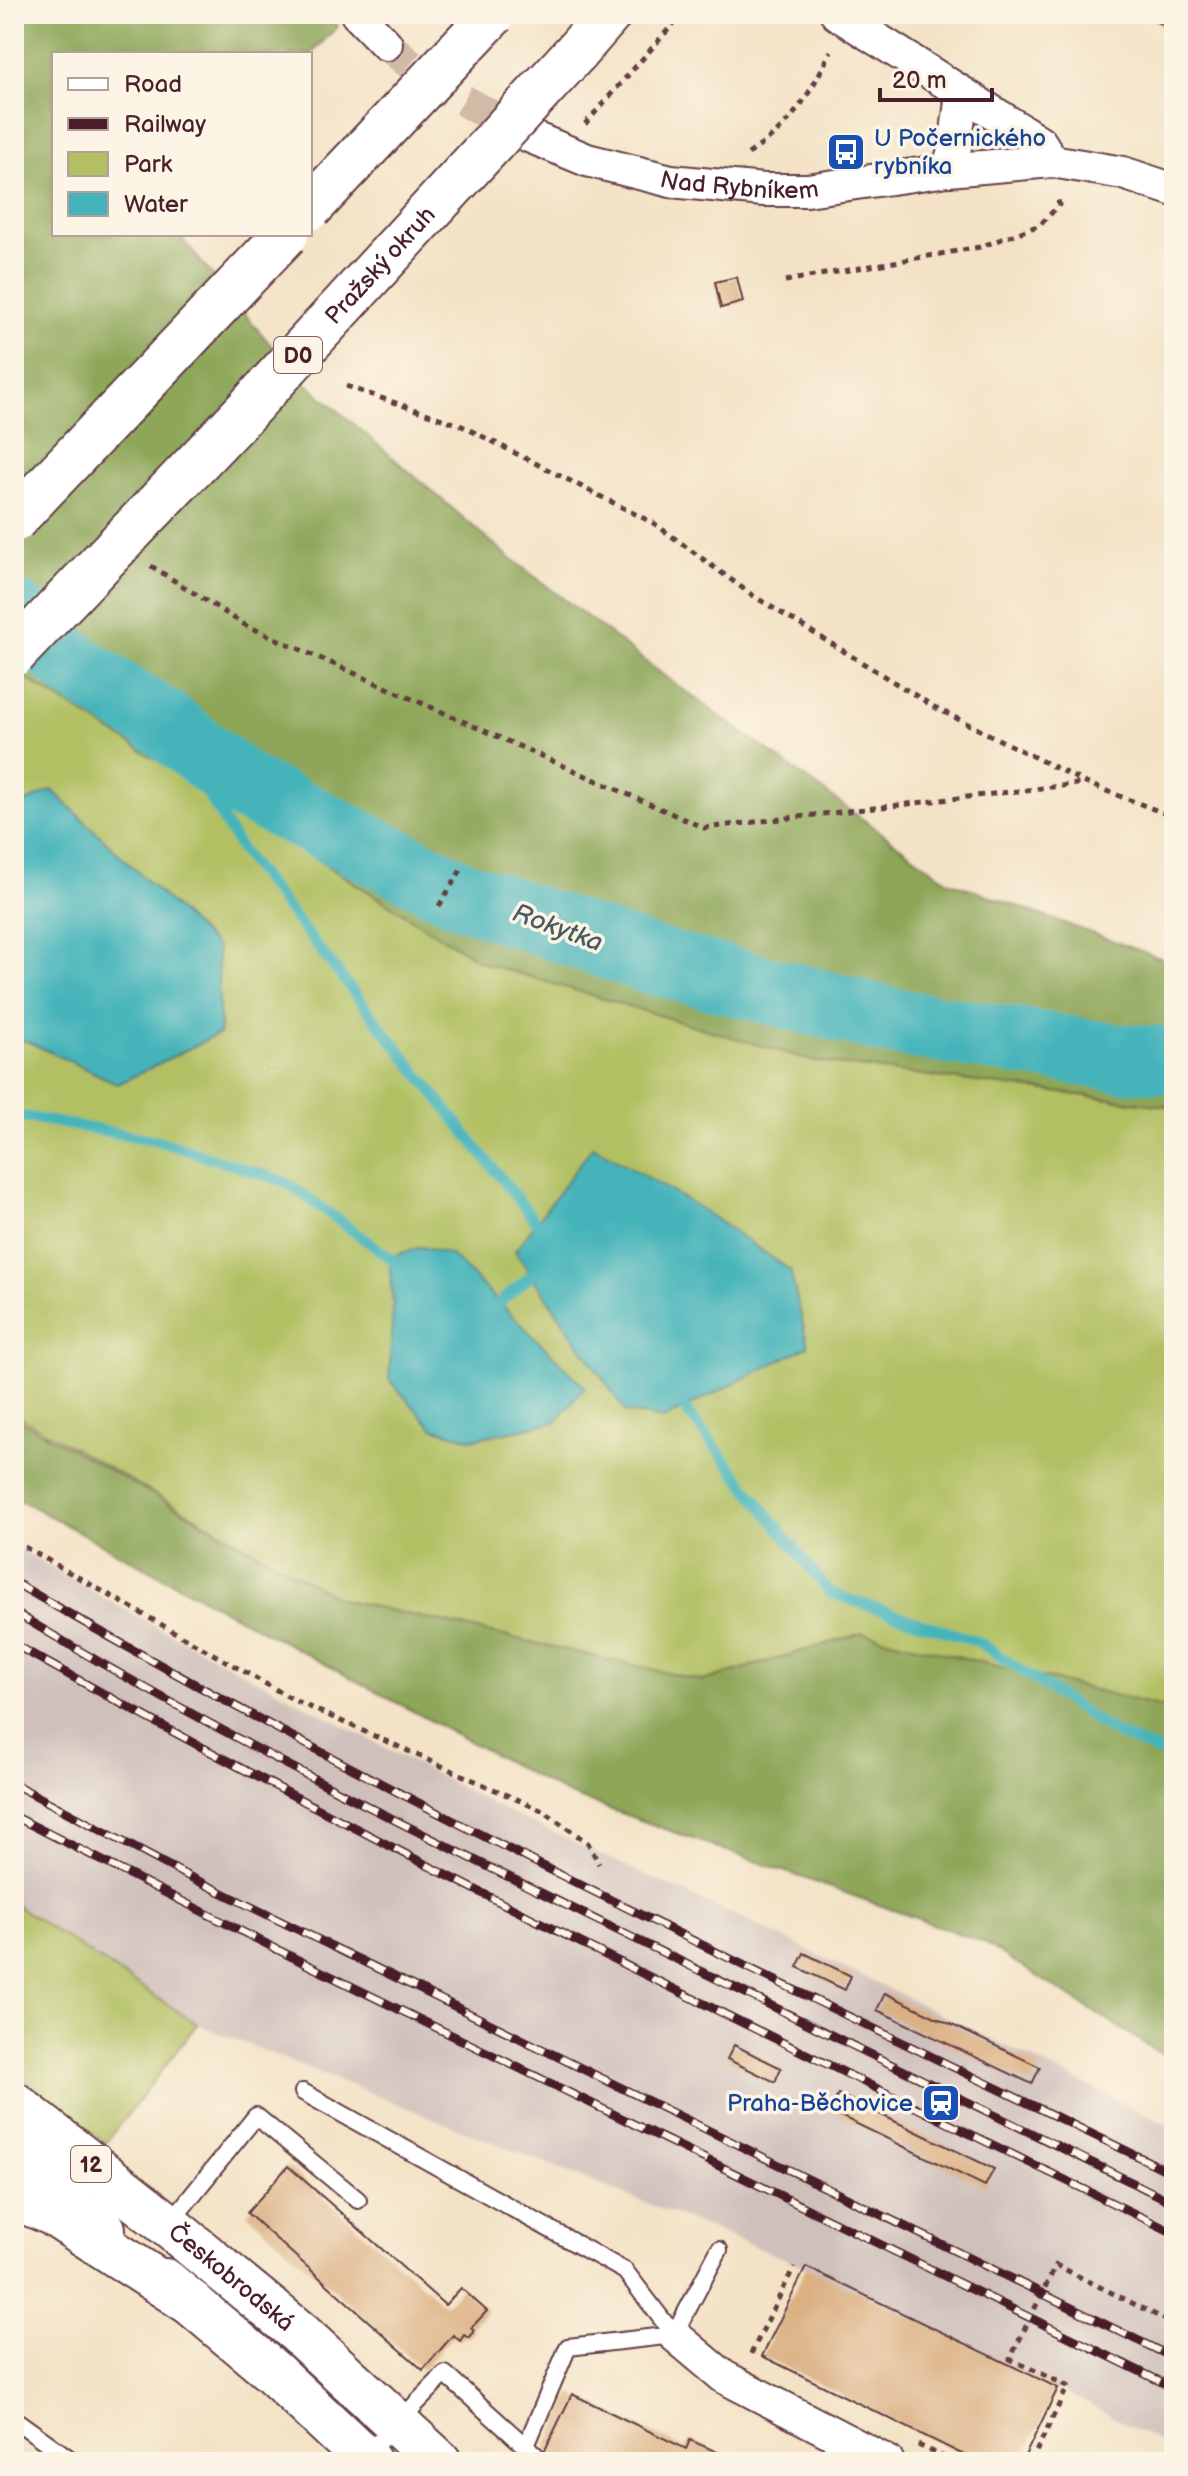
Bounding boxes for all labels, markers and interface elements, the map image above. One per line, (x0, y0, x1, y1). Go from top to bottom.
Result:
legend (52, 52, 312, 236)
scale bar (880, 52, 992, 102)
text: 20 m (892, 66, 947, 95)
text: Road (124, 70, 182, 99)
text: Railway (124, 110, 206, 139)
place label: U Počernického rybníka (874, 124, 1046, 181)
bus stop icon: U Počernického rybníka (825, 131, 867, 173)
text: Park (124, 150, 172, 179)
street label: Nad Rybníkem (657, 165, 820, 206)
text: Water (124, 190, 188, 219)
street label: Pražský okruh (319, 201, 442, 330)
road number: D0 (274, 337, 322, 373)
water label: Rokytka (508, 898, 607, 959)
station icon: Praha-Běchovice (920, 2082, 962, 2124)
place label: Praha-Běchovice (727, 2089, 913, 2118)
road number: 12 (71, 2146, 111, 2182)
street label: Českobrodská (162, 2217, 300, 2338)

